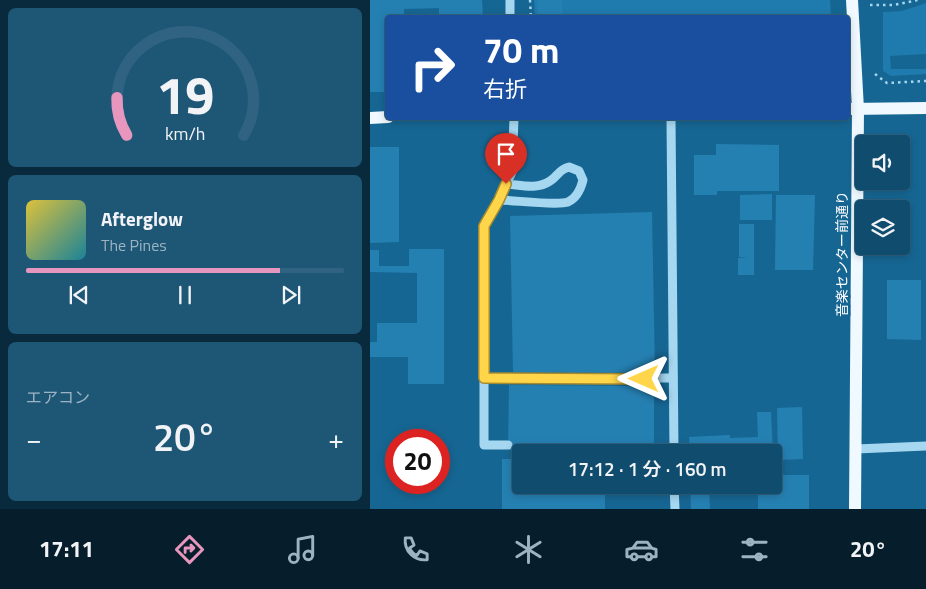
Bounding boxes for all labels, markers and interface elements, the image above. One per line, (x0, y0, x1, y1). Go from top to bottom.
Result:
text: 70 m (483, 23, 559, 77)
icon: right (400, 35, 465, 100)
text: 19 (156, 55, 214, 134)
text: 右折 (483, 72, 527, 106)
text: km/h (165, 120, 205, 147)
pin (485, 133, 527, 184)
map controls (855, 135, 910, 255)
button: sound (855, 135, 910, 190)
icon: arrive (492, 140, 520, 168)
street label: 音楽センター前通り (831, 191, 852, 317)
button: layers (855, 200, 910, 255)
text: Afterglow (101, 204, 183, 233)
text: The Pines (101, 233, 167, 257)
icon: previous (65, 281, 93, 309)
icon: pause (171, 281, 199, 309)
icon: next (277, 281, 305, 309)
position arrow (617, 352, 669, 404)
text: エアコン (26, 385, 90, 409)
text: 20° (153, 408, 217, 466)
text: − (26, 417, 42, 460)
text: + (328, 417, 344, 460)
speed limit sign: 20 (385, 429, 450, 494)
text: 17:12 · 1 分 · 160 m (568, 454, 726, 483)
text: 17:11 (39, 532, 94, 566)
icon: directions (172, 532, 207, 567)
icon: music (285, 532, 320, 567)
icon: phone (398, 532, 433, 567)
icon: climate (511, 532, 546, 567)
icon: car (624, 532, 659, 567)
icon: filters (737, 532, 772, 567)
text: 20° (850, 532, 887, 566)

